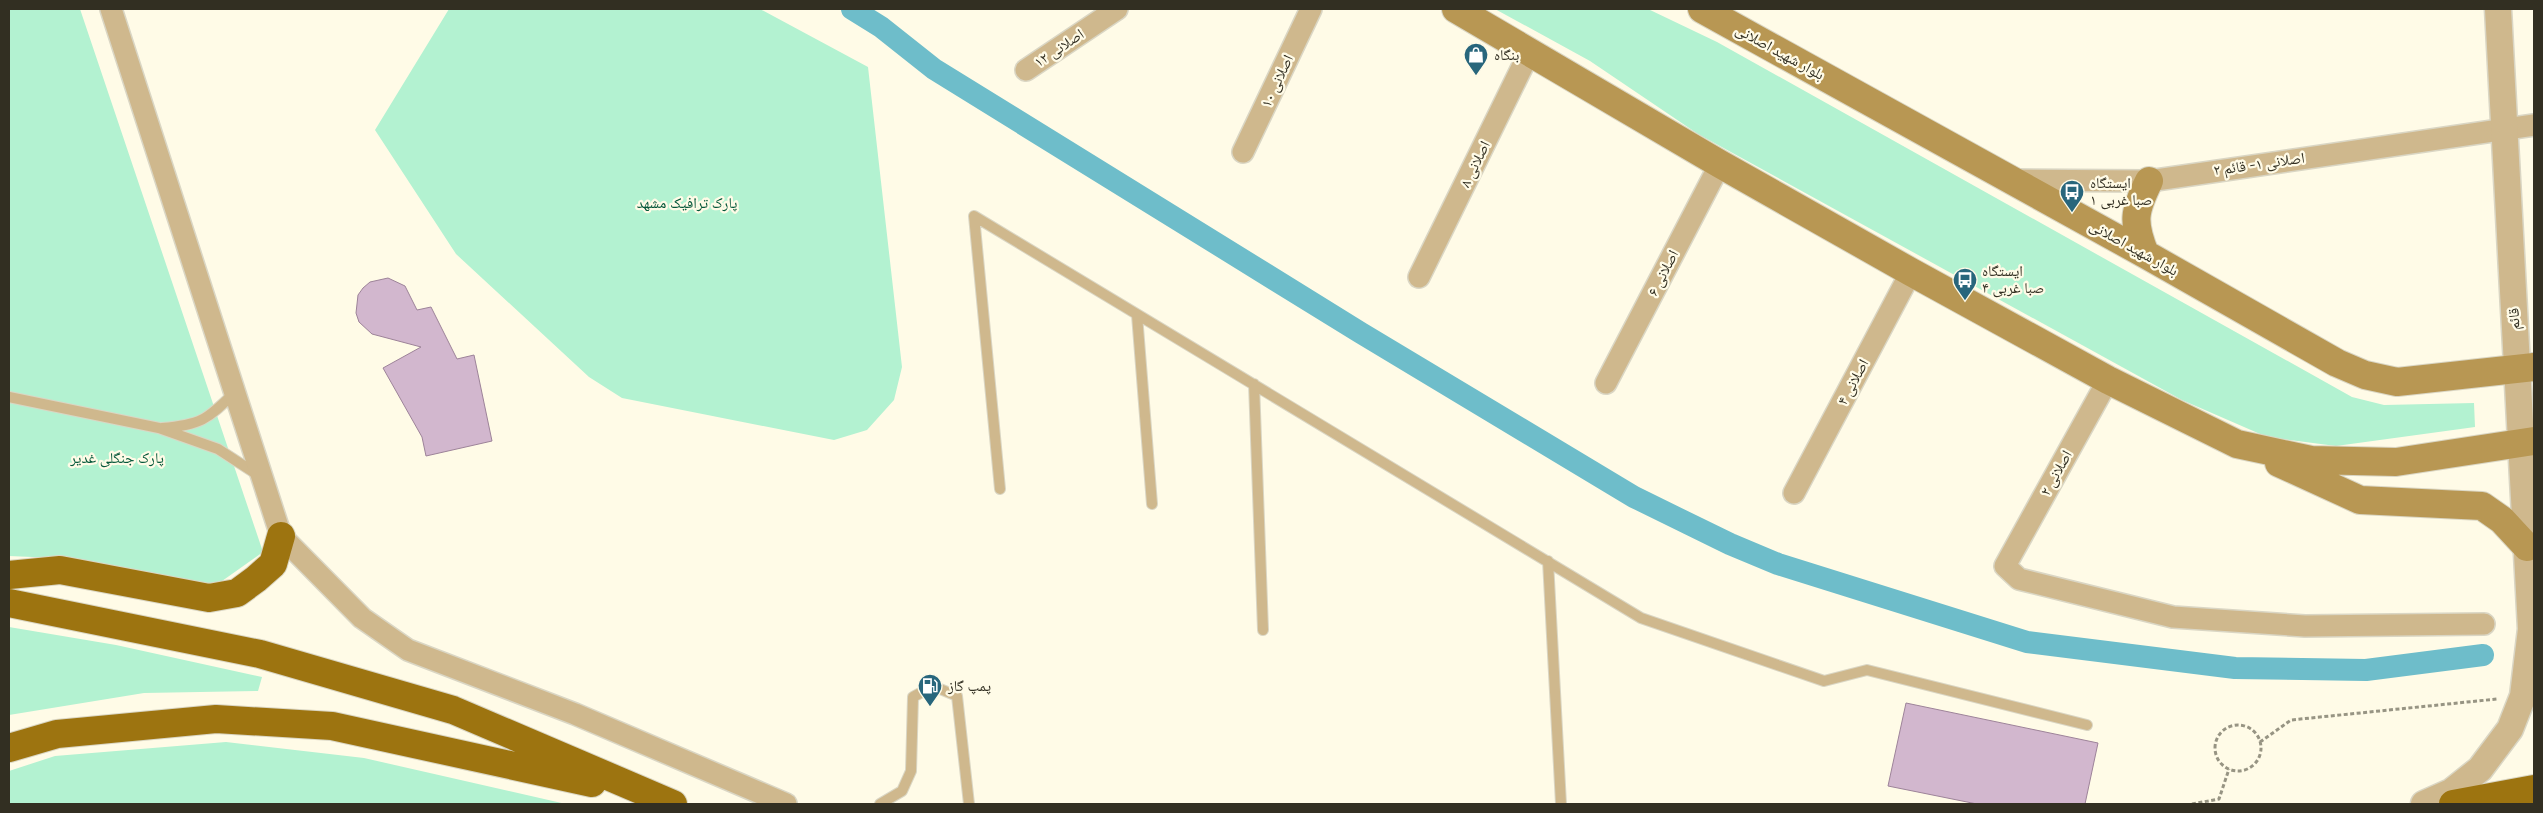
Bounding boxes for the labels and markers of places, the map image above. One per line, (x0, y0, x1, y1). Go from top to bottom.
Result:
shop icon: بنگاه (1463, 42, 1489, 76)
place label: بنگاه (1494, 46, 1519, 64)
place label: ایستگاه صبا غربی ۱ (2090, 174, 2152, 210)
bus stop icon: ایستگاه صبا غربی ۱ (2059, 179, 2085, 213)
place label: ایستگاه صبا غربی ۴ (1982, 262, 2044, 298)
bus stop icon: ایستگاه صبا غربی ۴ (1952, 267, 1978, 301)
fuel station icon: پمپ گاز (917, 673, 943, 707)
place label: پمپ گاز (947, 677, 991, 695)

